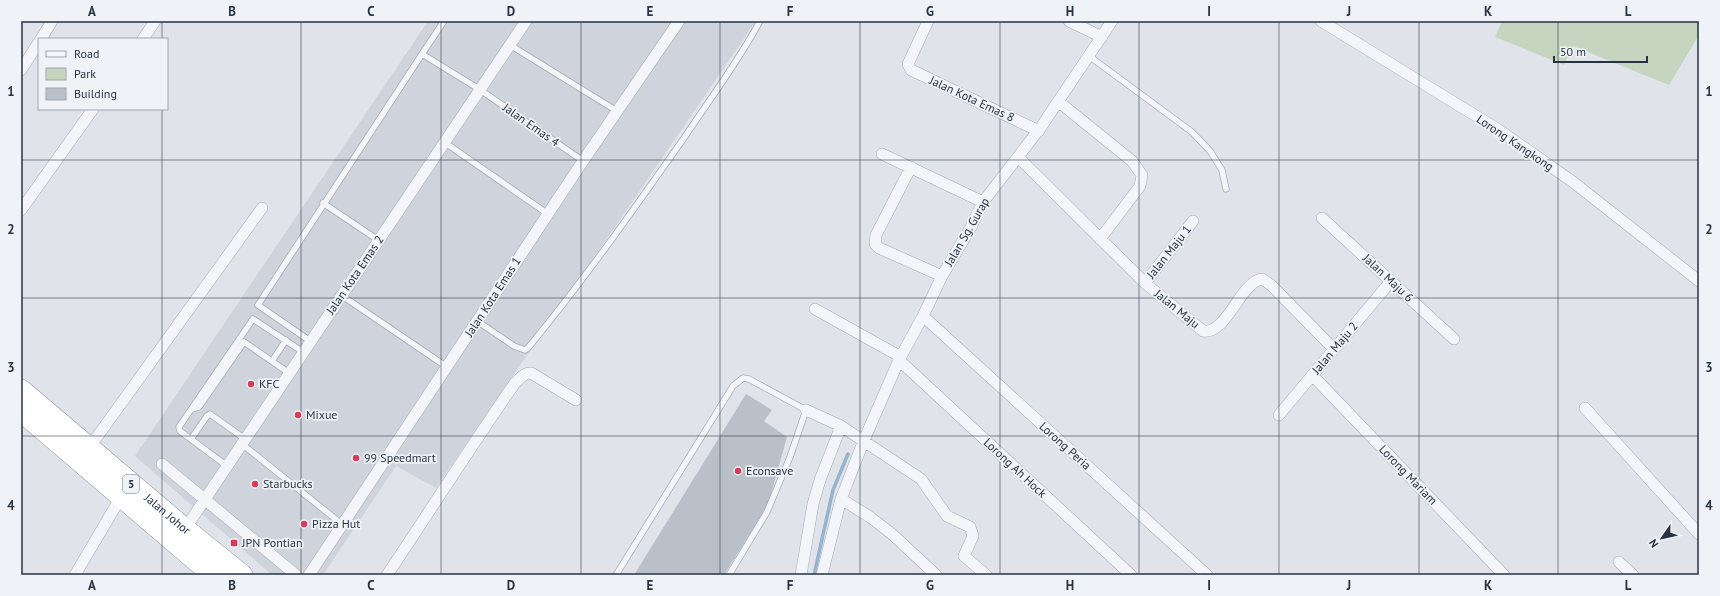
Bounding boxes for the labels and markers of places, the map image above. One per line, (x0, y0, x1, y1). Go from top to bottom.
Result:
place label: KFC (259, 376, 280, 391)
marker: KFC (246, 379, 256, 389)
place label: Mixue (306, 407, 337, 422)
marker: Mixue (293, 410, 303, 420)
place label: 99 Speedmart (364, 450, 436, 465)
marker: 99 Speedmart (351, 453, 361, 463)
place label: Econsave (746, 463, 793, 478)
marker: Econsave (733, 466, 743, 476)
place label: Starbucks (263, 476, 313, 491)
marker: Starbucks (250, 479, 260, 489)
place label: Pizza Hut (312, 516, 360, 531)
marker: Pizza Hut (299, 519, 309, 529)
place label: JPN Pontian (241, 535, 303, 550)
marker: JPN Pontian (229, 538, 239, 548)

